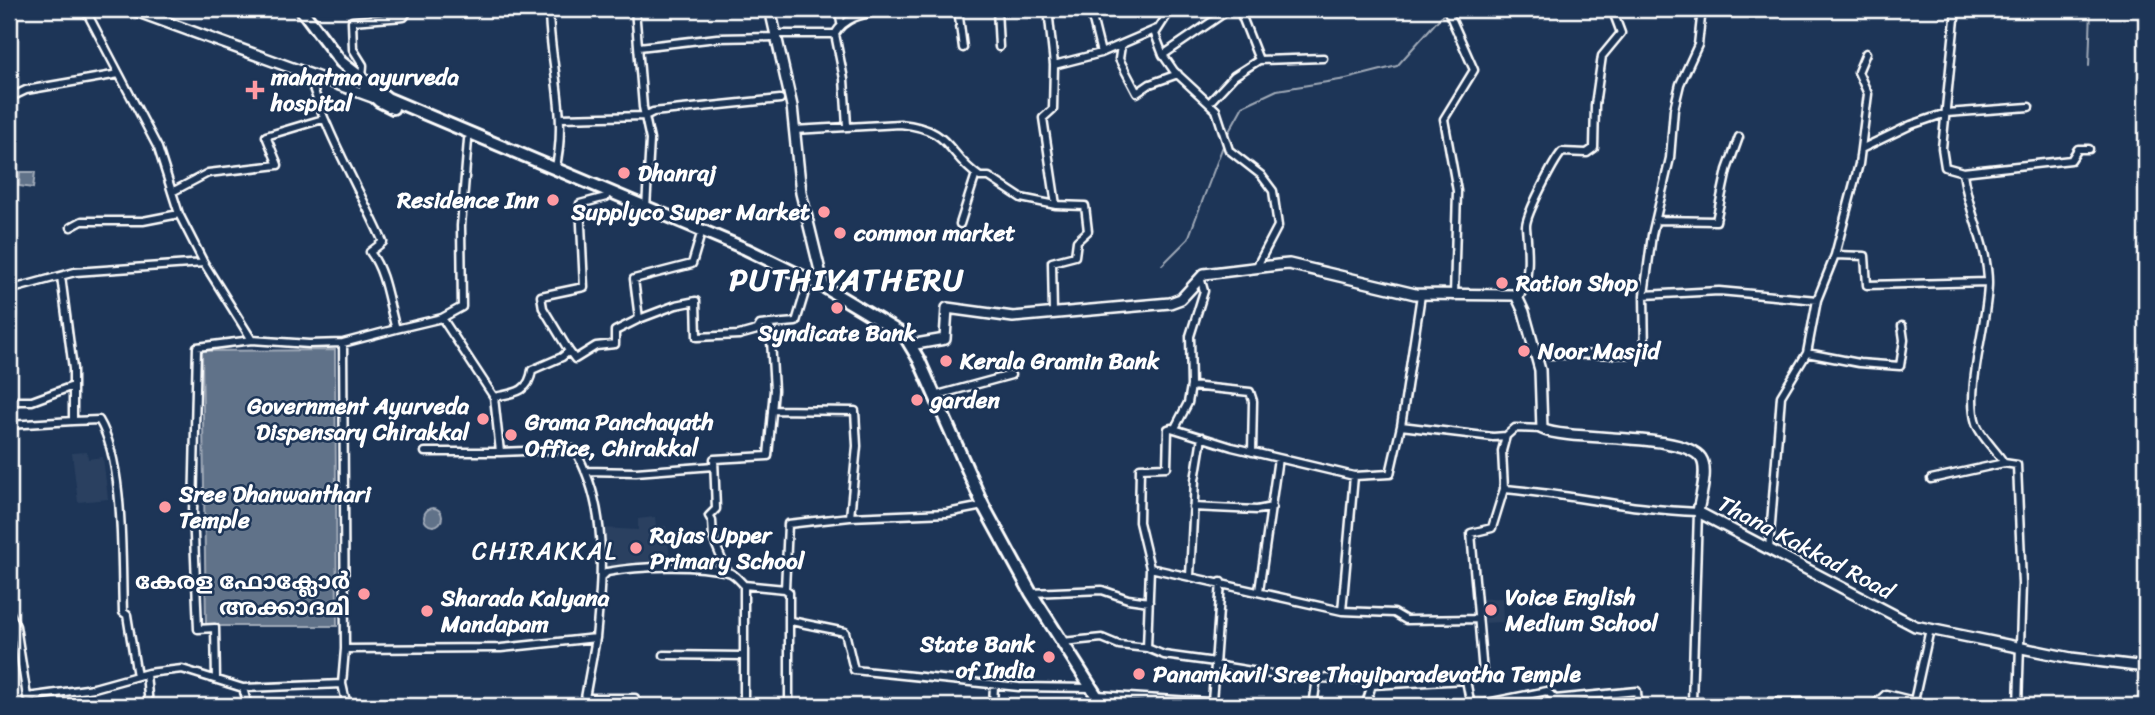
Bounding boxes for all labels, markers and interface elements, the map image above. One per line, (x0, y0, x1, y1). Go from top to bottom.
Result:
place label: mahatma ayurveda hospital (270, 57, 459, 124)
marker: mahatma ayurveda hospital (245, 80, 265, 100)
place label: Dhanraj (638, 153, 718, 194)
marker: Dhanraj (616, 165, 632, 181)
place label: Residence Inn (396, 180, 540, 221)
marker: Residence Inn (545, 192, 561, 208)
place label: Supplyco Super Market (570, 192, 810, 233)
marker: Supplyco Super Market (816, 204, 832, 220)
place label: common market (853, 213, 1015, 254)
marker: common market (832, 225, 848, 241)
district label: PUTHIYATHERU (729, 253, 965, 307)
place label: Ration Shop (1515, 263, 1639, 304)
marker: Ration Shop (1494, 275, 1510, 291)
marker: Syndicate Bank (829, 300, 845, 316)
place label: Syndicate Bank (757, 313, 917, 354)
place label: Noor Masjid (1537, 331, 1662, 372)
place label: Kerala Gramin Bank (959, 341, 1160, 382)
marker: Noor Masjid (1516, 343, 1532, 359)
marker: Kerala Gramin Bank (938, 353, 954, 369)
place label: garden (929, 380, 1001, 421)
place label: Government Ayurveda Dispensary Chirakkal (246, 386, 470, 453)
marker: garden (909, 392, 925, 408)
place label: Grama Panchayath Office, Chirakkal (524, 402, 714, 469)
marker: Government Ayurveda Dispensary Chirakkal (475, 411, 491, 427)
marker: Grama Panchayath Office, Chirakkal (503, 427, 519, 443)
place label: Sree Dhanwanthari Temple (178, 474, 372, 541)
street label: Thana Kakkad Road (1710, 484, 1903, 612)
marker: Sree Dhanwanthari Temple (157, 499, 173, 515)
place label: Rajas Upper Primary School (649, 515, 806, 582)
district label: CHIRAKKAL (472, 530, 618, 572)
marker: Rajas Upper Primary School (628, 540, 644, 556)
place label: കേരള ഫോക്ലോർ അക്കാദമി (135, 561, 350, 628)
place label: Voice English Medium School (1504, 577, 1659, 644)
place label: Sharada Kalyana Mandapam (440, 578, 610, 645)
marker: കേരള ഫോക്ലോർ അക്കാദമി (356, 586, 372, 602)
marker: Voice English Medium School (1483, 602, 1499, 618)
marker: Sharada Kalyana Mandapam (419, 603, 435, 619)
place label: State Bank of India (919, 624, 1036, 691)
marker: State Bank of India (1041, 649, 1057, 665)
place label: Panamkavil Sree Thayiparadevatha Temple (1153, 654, 1582, 695)
marker: Panamkavil Sree Thayiparadevatha Temple (1131, 666, 1147, 682)

